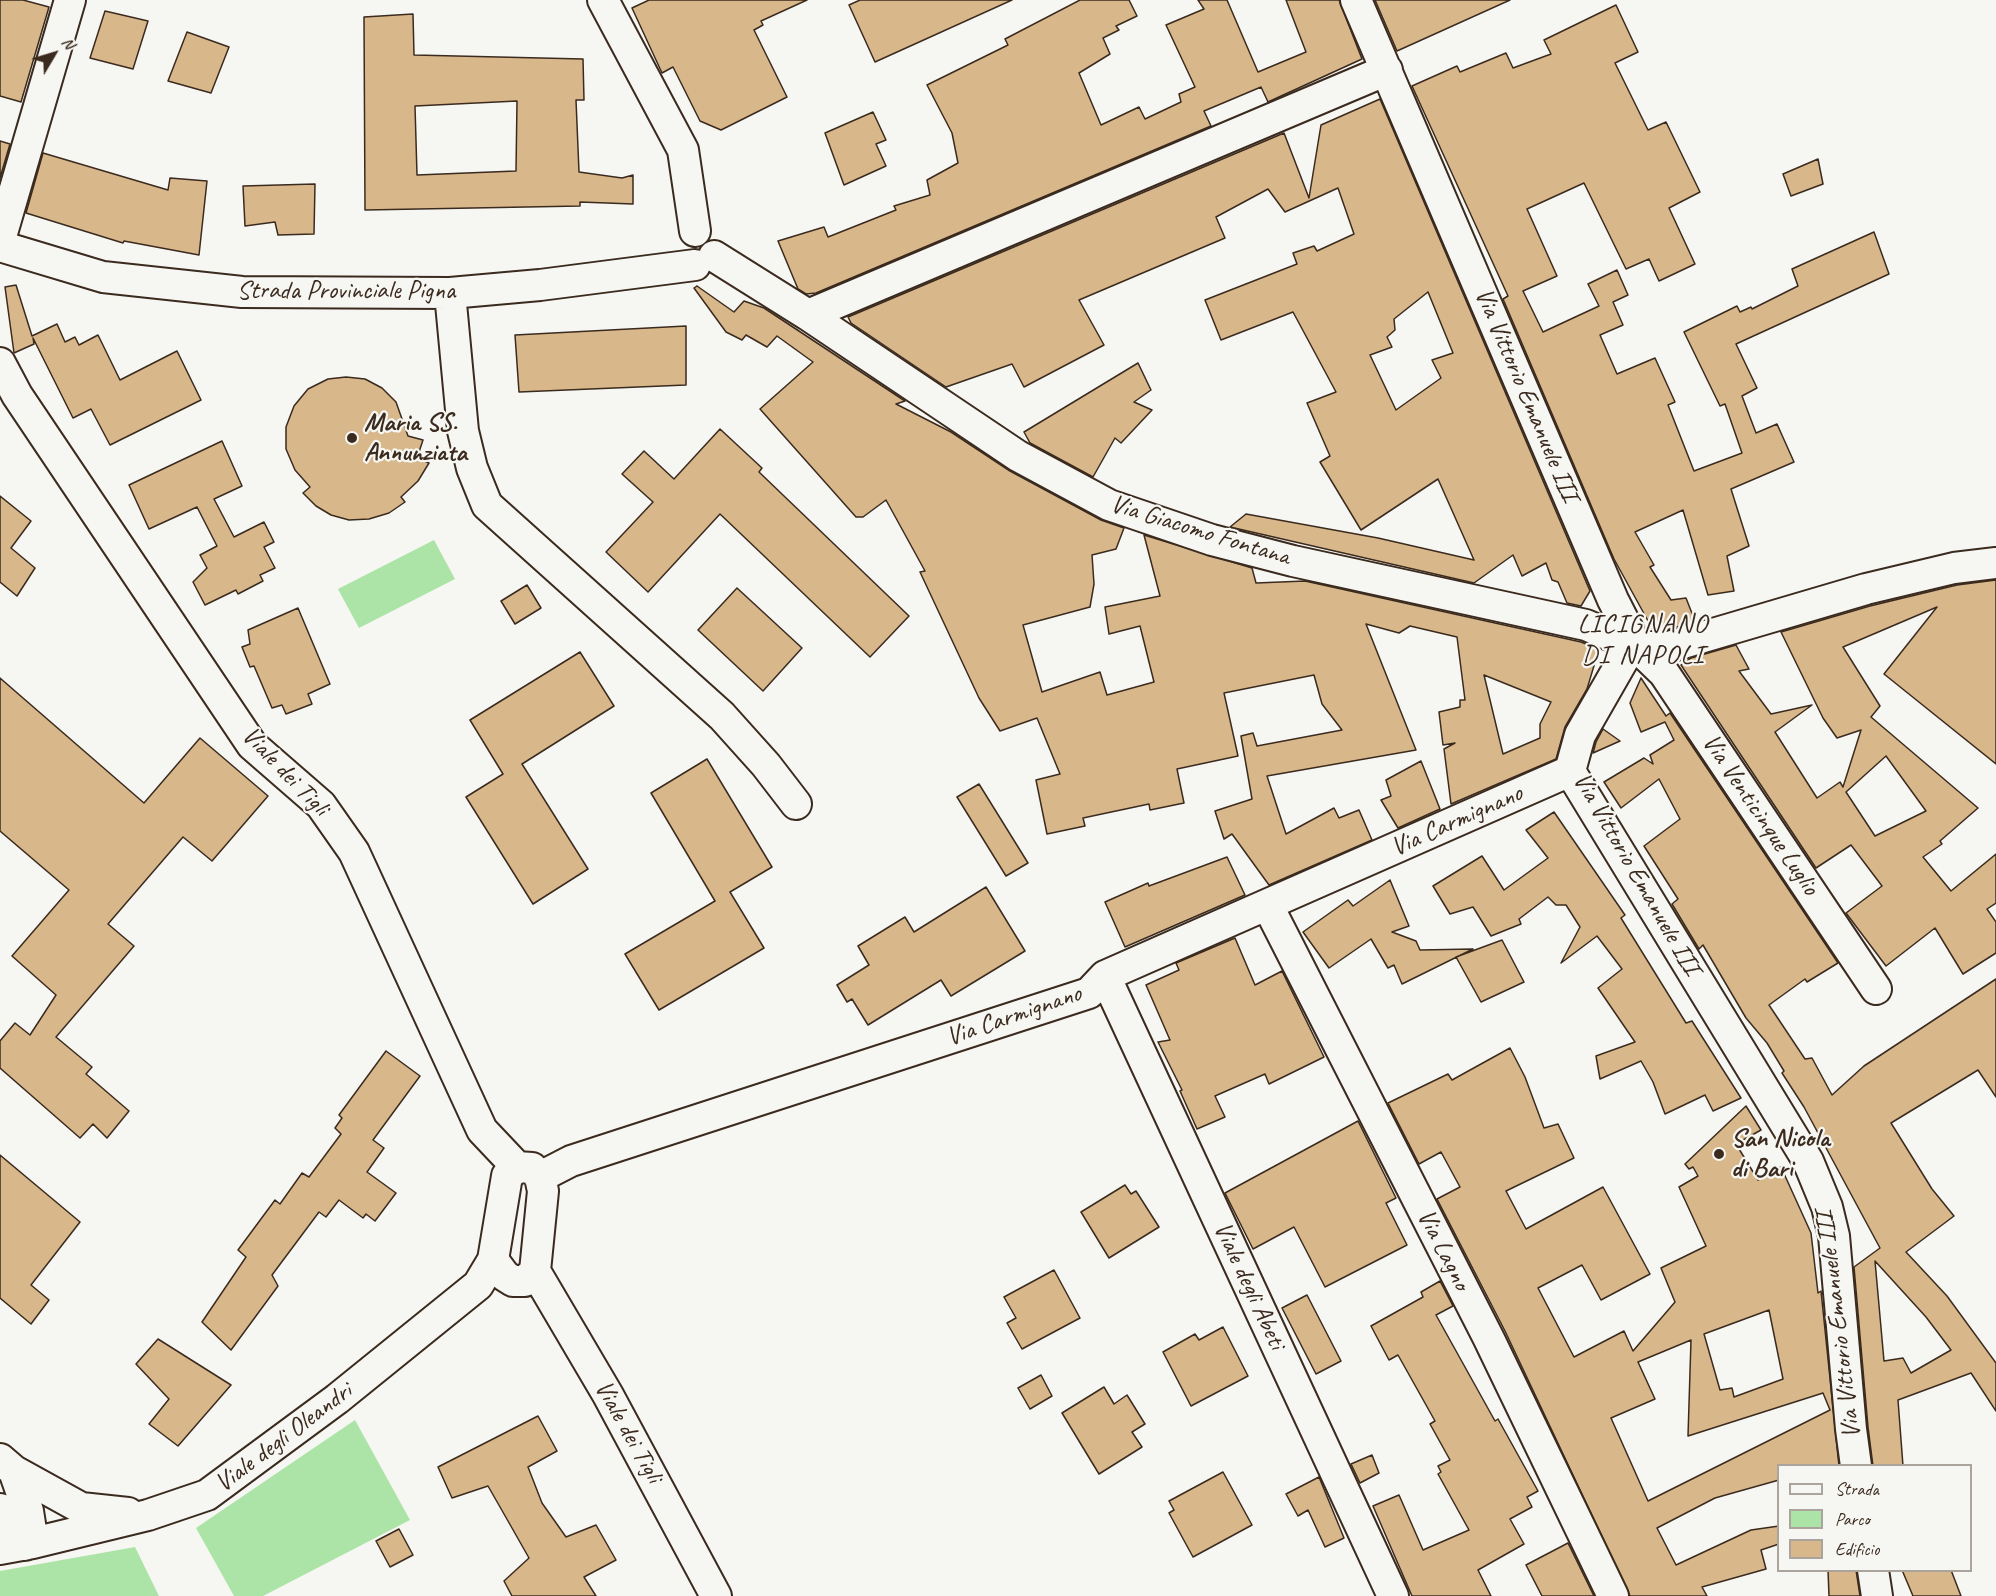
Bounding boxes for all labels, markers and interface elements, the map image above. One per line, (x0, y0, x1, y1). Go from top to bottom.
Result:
north arrow (24, 24, 84, 84)
text: N (57, 33, 79, 53)
street label: Strada Provinciale Pigna (237, 275, 455, 307)
street label: Via Vittorio Emanuele III (1467, 284, 1585, 506)
place label: Maria SS. Annunziata (364, 407, 467, 468)
marker: Maria SS. Annunziata (345, 431, 359, 445)
street label: Via Giacomo Fontana (1107, 489, 1293, 573)
district label: LICIGNANO DI NAPOLI (1578, 609, 1708, 672)
street label: Viale dei Tigli (235, 721, 335, 823)
street label: Via Venticinque Luglio (1695, 728, 1825, 902)
street label: Via Vittorio Emanuele III (1565, 767, 1707, 981)
street label: Via Carmignano (1386, 778, 1528, 864)
street label: Via Carmignano (942, 978, 1086, 1054)
place label: San Nicola di Bari (1731, 1123, 1830, 1184)
marker: San Nicola di Bari (1712, 1147, 1726, 1161)
street label: Via Lagno (1409, 1204, 1477, 1296)
street label: Via Vittorio Emanuele III (1810, 1210, 1868, 1440)
street label: Viale degli Abeti (1206, 1217, 1292, 1355)
street label: Viale dei Tigli (587, 1375, 669, 1489)
street label: Viale degli Oleandri (209, 1376, 359, 1500)
legend (1777, 1464, 1972, 1572)
text: Strada (1835, 1478, 1879, 1500)
text: Parco (1835, 1508, 1870, 1530)
text: Edificio (1835, 1538, 1879, 1560)

